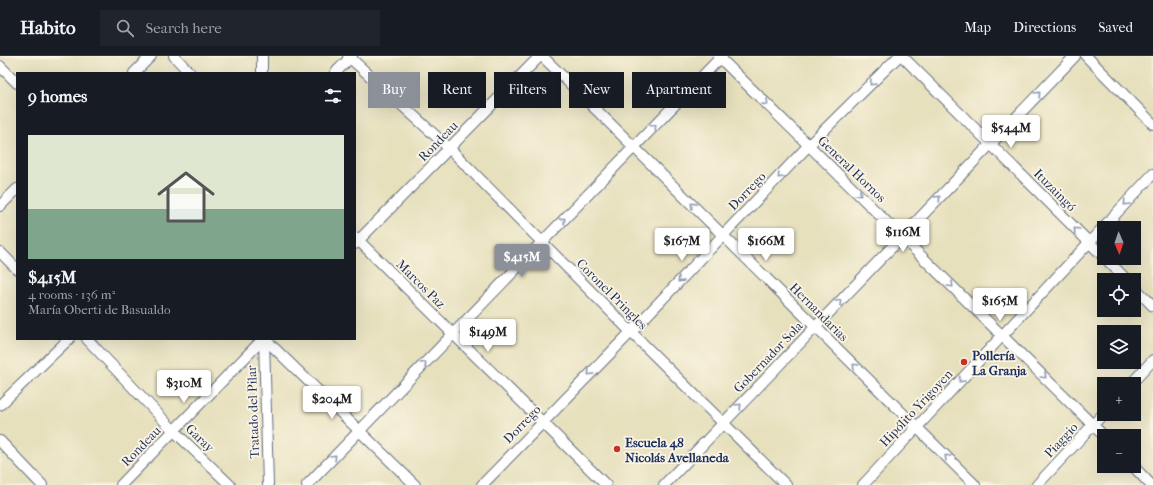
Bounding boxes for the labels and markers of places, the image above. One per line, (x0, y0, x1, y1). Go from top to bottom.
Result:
pin: $544M (983, 115, 1039, 149)
pin: $116M (875, 219, 931, 253)
pin: $167M (654, 228, 710, 262)
pin: $166M (738, 228, 794, 262)
pin: $415M (494, 244, 550, 278)
pin: $165M (972, 288, 1028, 322)
pin: $149M (460, 319, 516, 353)
place label: Pollería La Granja (972, 348, 1027, 378)
marker: Pollería La Granja (959, 357, 969, 367)
pin: $310M (156, 370, 212, 404)
pin: $204M (304, 386, 360, 420)
place label: Escuela 48 Nicolás Avellaneda (625, 435, 730, 465)
marker: Escuela 48 Nicolás Avellaneda (612, 444, 622, 454)

